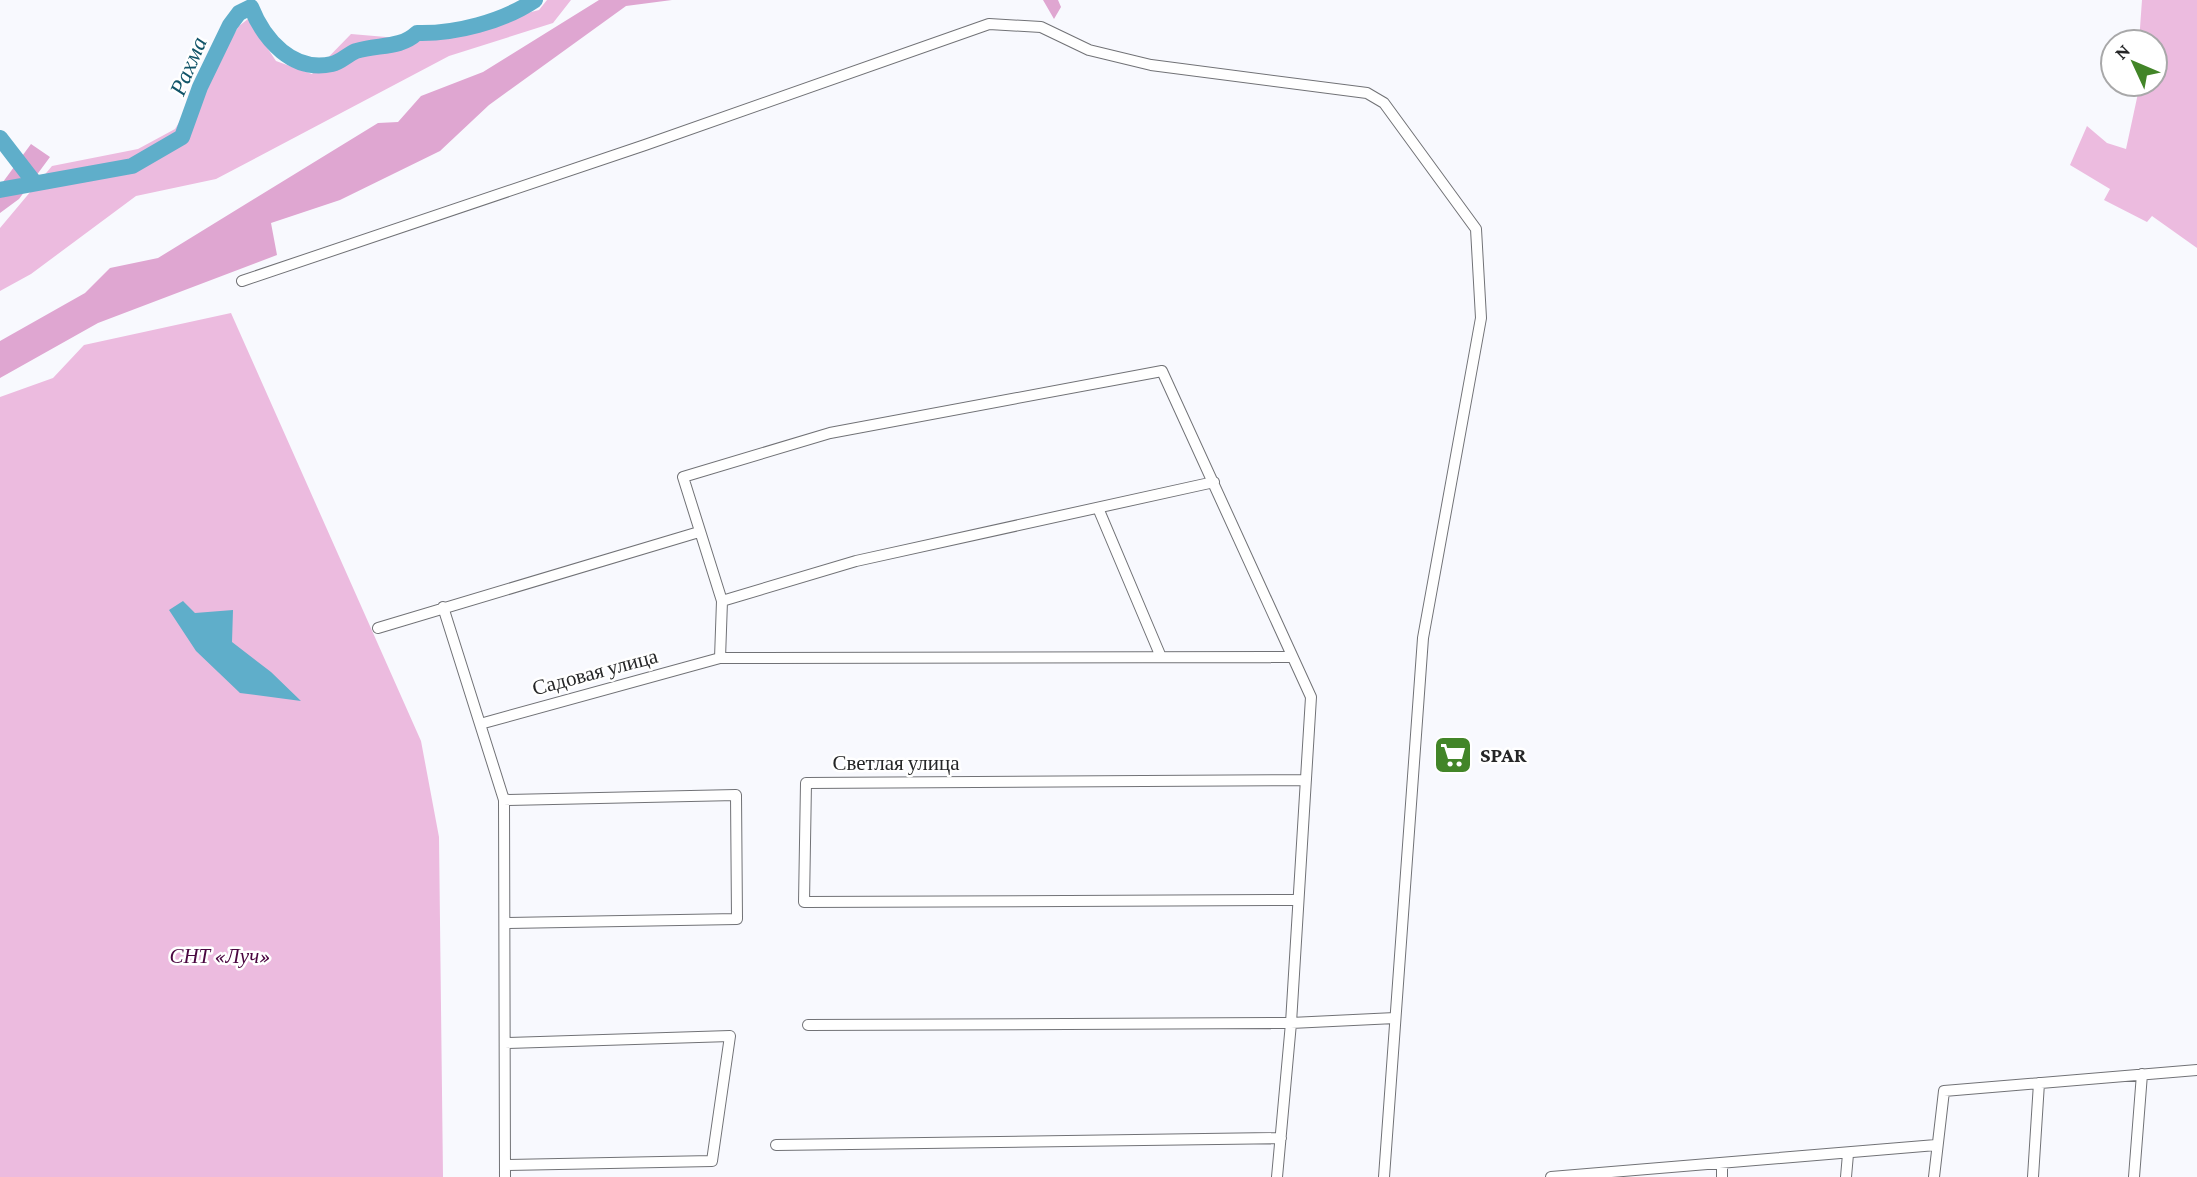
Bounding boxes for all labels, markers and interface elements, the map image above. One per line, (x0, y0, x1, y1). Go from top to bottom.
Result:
north arrow (2099, 28, 2169, 98)
water label: Рахма (164, 33, 212, 100)
text: N (2110, 40, 2134, 63)
street label: Садовая улица (530, 644, 661, 700)
supermarket icon: SPAR (1432, 734, 1474, 776)
place label: SPAR (1480, 743, 1527, 767)
street label: Светлая улица (832, 751, 960, 775)
park label: СНТ «Луч» (169, 944, 271, 968)

